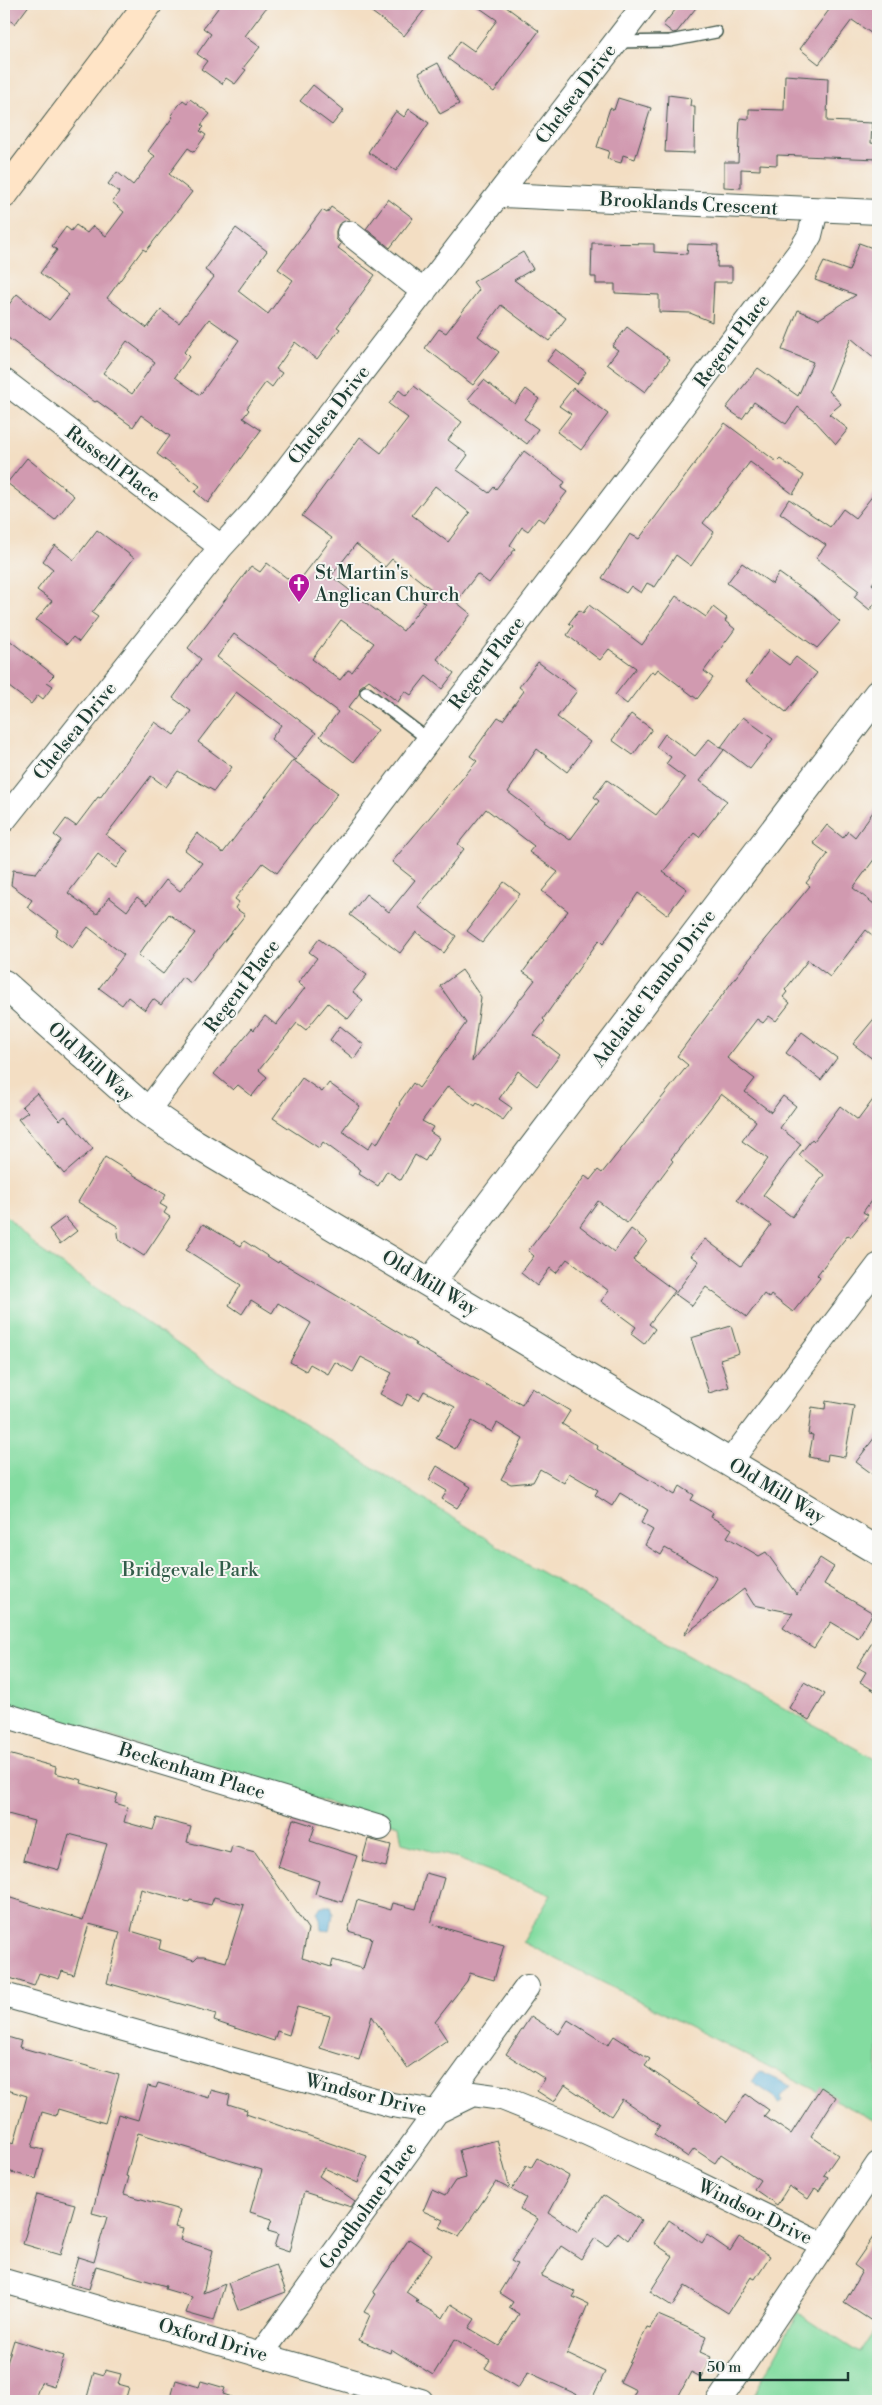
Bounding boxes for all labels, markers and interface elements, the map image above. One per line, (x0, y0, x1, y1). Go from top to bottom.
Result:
street label: Chelsea Drive (530, 39, 622, 149)
street label: Brooklands Crescent (598, 187, 779, 221)
street label: Regent Place (689, 289, 775, 393)
street label: Chelsea Drive (283, 361, 375, 469)
street label: Russell Place (61, 420, 165, 508)
place label: St Martin's Anglican Church (314, 561, 460, 607)
church icon: St Martin's Anglican Church (287, 572, 311, 603)
street label: Regent Place (444, 611, 530, 715)
street label: Chelsea Drive (28, 677, 122, 785)
street label: Adelaide Tambo Drive (586, 904, 721, 1072)
street label: Regent Place (199, 934, 285, 1038)
street label: Old Mill Way (43, 1017, 140, 1108)
street label: Old Mill Way (377, 1245, 483, 1322)
street label: Old Mill Way (724, 1453, 830, 1530)
park label: Bridgevale Park (121, 1558, 259, 1582)
street label: Beckenham Place (115, 1737, 268, 1805)
street label: Windsor Drive (302, 2068, 429, 2122)
street label: Goodholme Place (314, 2138, 422, 2274)
street label: Windsor Drive (693, 2174, 816, 2250)
street label: Oxford Drive (155, 2313, 271, 2367)
scale bar (700, 2350, 847, 2382)
text: 50 m (707, 2358, 741, 2377)

